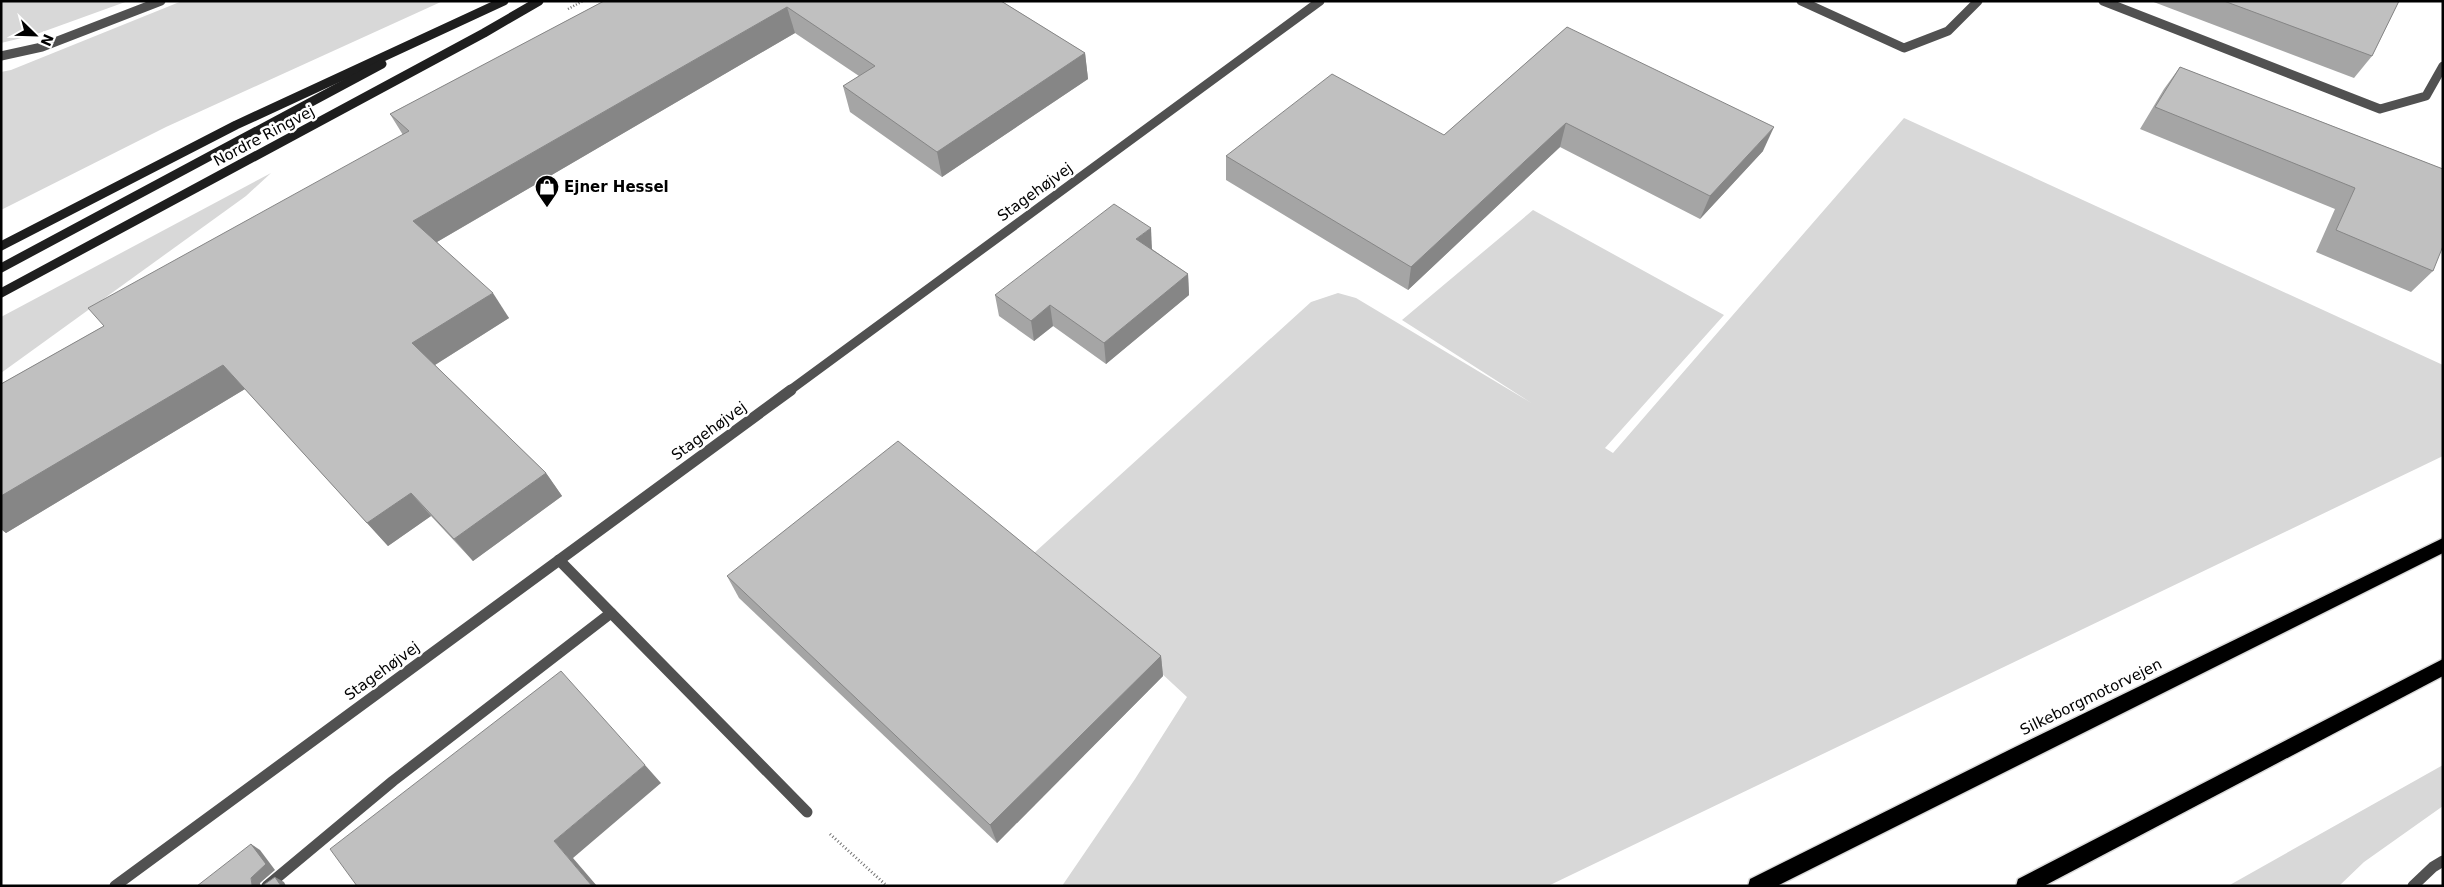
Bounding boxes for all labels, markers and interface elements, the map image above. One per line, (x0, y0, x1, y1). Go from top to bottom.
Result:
north arrow (10, 10, 60, 60)
text: N (37, 32, 57, 49)
street label: Nordre Ringvej (211, 102, 317, 170)
street label: Stagehøjvej (994, 159, 1076, 225)
shop icon: Ejner Hessel (534, 174, 560, 208)
place label: Ejner Hessel (564, 178, 669, 196)
street label: Stagehøjvej (668, 398, 750, 464)
street label: Stagehøjvej (341, 638, 423, 704)
street label: Silkeborgmotorvejen (2017, 655, 2165, 739)

